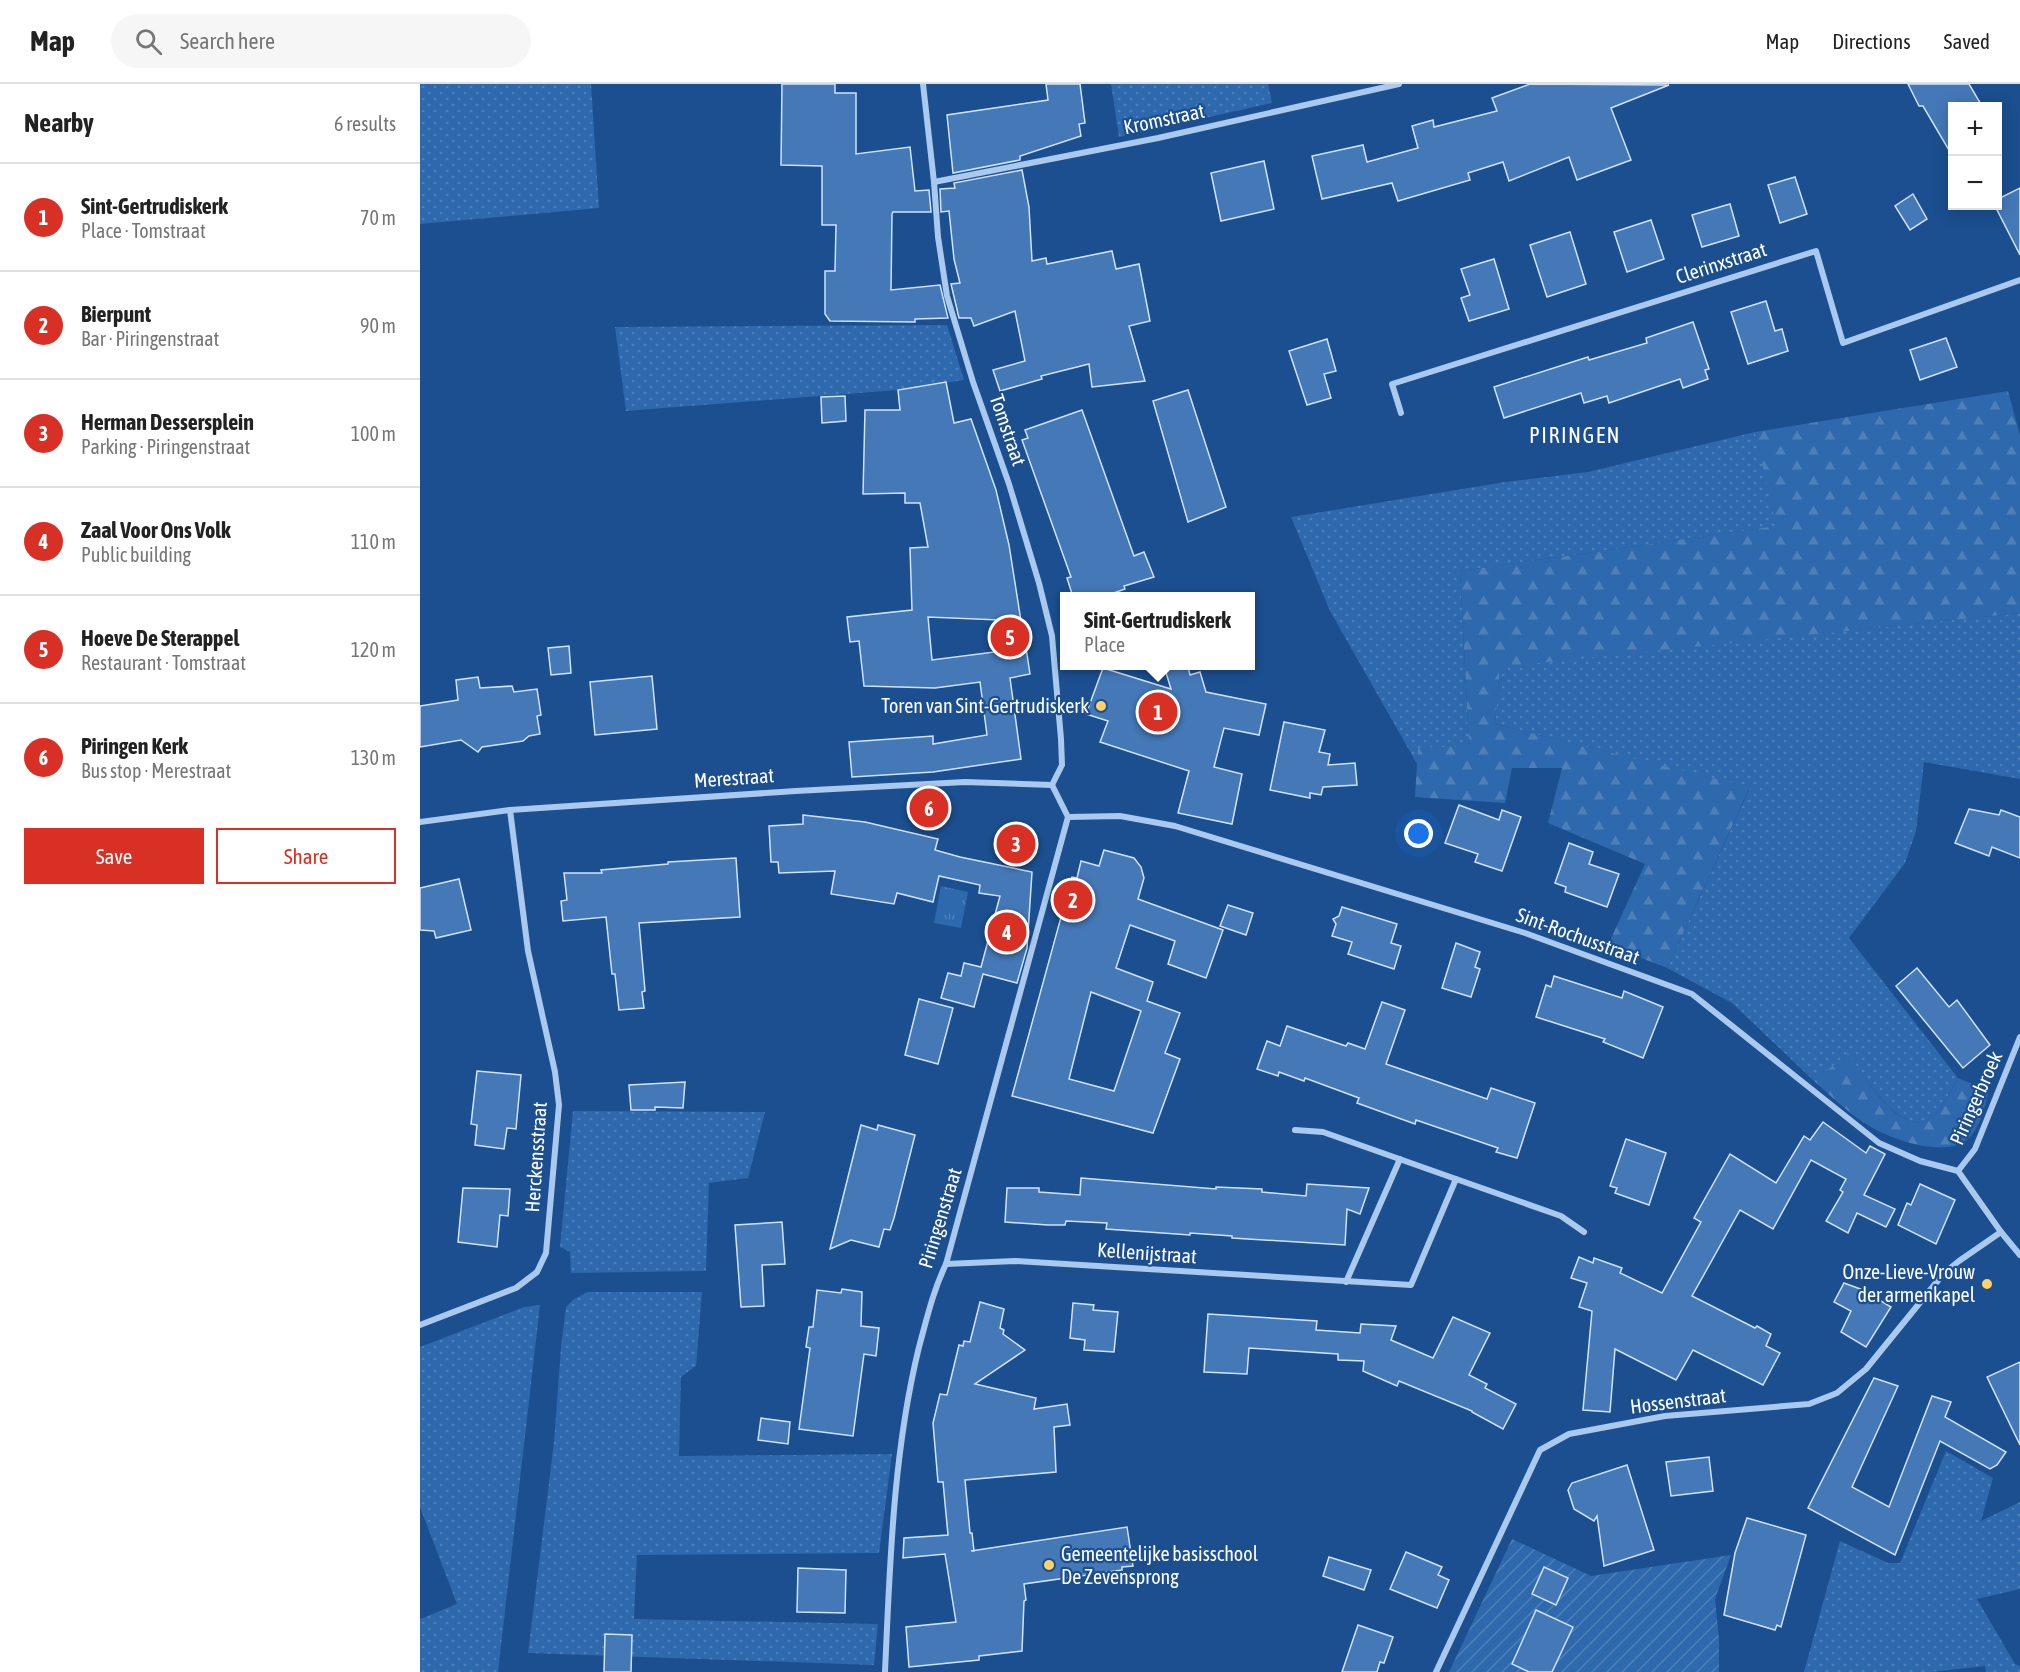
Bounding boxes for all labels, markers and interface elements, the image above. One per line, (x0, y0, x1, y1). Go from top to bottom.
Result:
search box (111, 14, 531, 68)
text: Map (30, 25, 75, 57)
icon: search (132, 25, 165, 58)
text: Search here (180, 28, 275, 54)
text: Map (1765, 29, 1799, 53)
text: Directions (1832, 29, 1911, 53)
text: Saved (1944, 29, 1990, 53)
street label: Kromstraat (1121, 99, 1207, 138)
map controls (1948, 102, 2002, 210)
button: + (1948, 102, 2002, 156)
text: Nearby (24, 108, 94, 138)
text: 6 results (334, 112, 396, 135)
button: − (1948, 156, 2002, 210)
text: Sint-Gertrudiskerk (81, 193, 228, 219)
text: 1 (39, 206, 48, 229)
text: 70 m (360, 206, 396, 229)
text: Place · Tomstraat (81, 219, 206, 242)
street label: Clerinxstraat (1673, 237, 1769, 288)
text: Bierpunt (81, 301, 151, 327)
text: 2 (39, 314, 48, 337)
text: 90 m (360, 314, 396, 337)
text: Bar · Piringenstraat (81, 327, 219, 350)
street label: Tomstraat (986, 391, 1031, 469)
text: Herman Dessersplein (81, 409, 254, 435)
text: 3 (39, 422, 48, 445)
text: 100 m (351, 422, 396, 445)
district label: PIRINGEN (1529, 422, 1621, 448)
text: Parking · Piringenstraat (81, 435, 250, 458)
text: Zaal Voor Ons Volk (81, 517, 231, 543)
text: 4 (39, 530, 48, 553)
text: 110 m (351, 530, 396, 553)
text: Public building (81, 543, 191, 566)
popup (1060, 592, 1255, 670)
text: Sint-Gertrudiskerk (1084, 607, 1231, 633)
pin: 5 (990, 614, 1030, 660)
text: Hoeve De Sterappel (81, 625, 239, 651)
text: Place (1084, 633, 1125, 656)
text: 5 (39, 638, 48, 661)
text: 120 m (351, 638, 396, 661)
text: Restaurant · Tomstraat (81, 651, 246, 674)
pin: 1 (1138, 690, 1178, 734)
place label: Toren van Sint-Gertrudiskerk (881, 694, 1089, 717)
marker: Toren van Sint-Gertrudiskerk (1094, 699, 1108, 713)
text: Piringen Kerk (81, 733, 188, 759)
text: 6 (39, 746, 48, 769)
text: 130 m (351, 746, 396, 769)
text: Bus stop · Merestraat (81, 759, 231, 782)
street label: Merestraat (693, 763, 775, 792)
pin: 6 (910, 786, 948, 830)
your location (1404, 819, 1433, 848)
pin: 3 (996, 822, 1036, 867)
button: Save (24, 828, 204, 884)
button: Share (216, 828, 396, 884)
pin: 2 (1054, 878, 1092, 922)
street label: Sint-Rochusstraat (1513, 903, 1643, 969)
pin: 4 (988, 910, 1026, 954)
street label: Piringerbroek (1945, 1047, 2006, 1148)
street label: Herckensstraat (520, 1101, 551, 1213)
street label: Piringenstraat (913, 1165, 966, 1271)
street label: Kellenijstraat (1097, 1238, 1198, 1267)
place label: Onze-Lieve-Vrouw der armenkapel (1843, 1260, 1976, 1306)
marker: Onze-Lieve-Vrouw der armenkapel (1980, 1277, 1994, 1291)
street label: Hossenstraat (1629, 1383, 1728, 1418)
place label: Gemeentelijke basisschool De Zevensprong (1061, 1542, 1259, 1588)
marker: Gemeentelijke basisschool De Zevensprong (1042, 1558, 1056, 1572)

